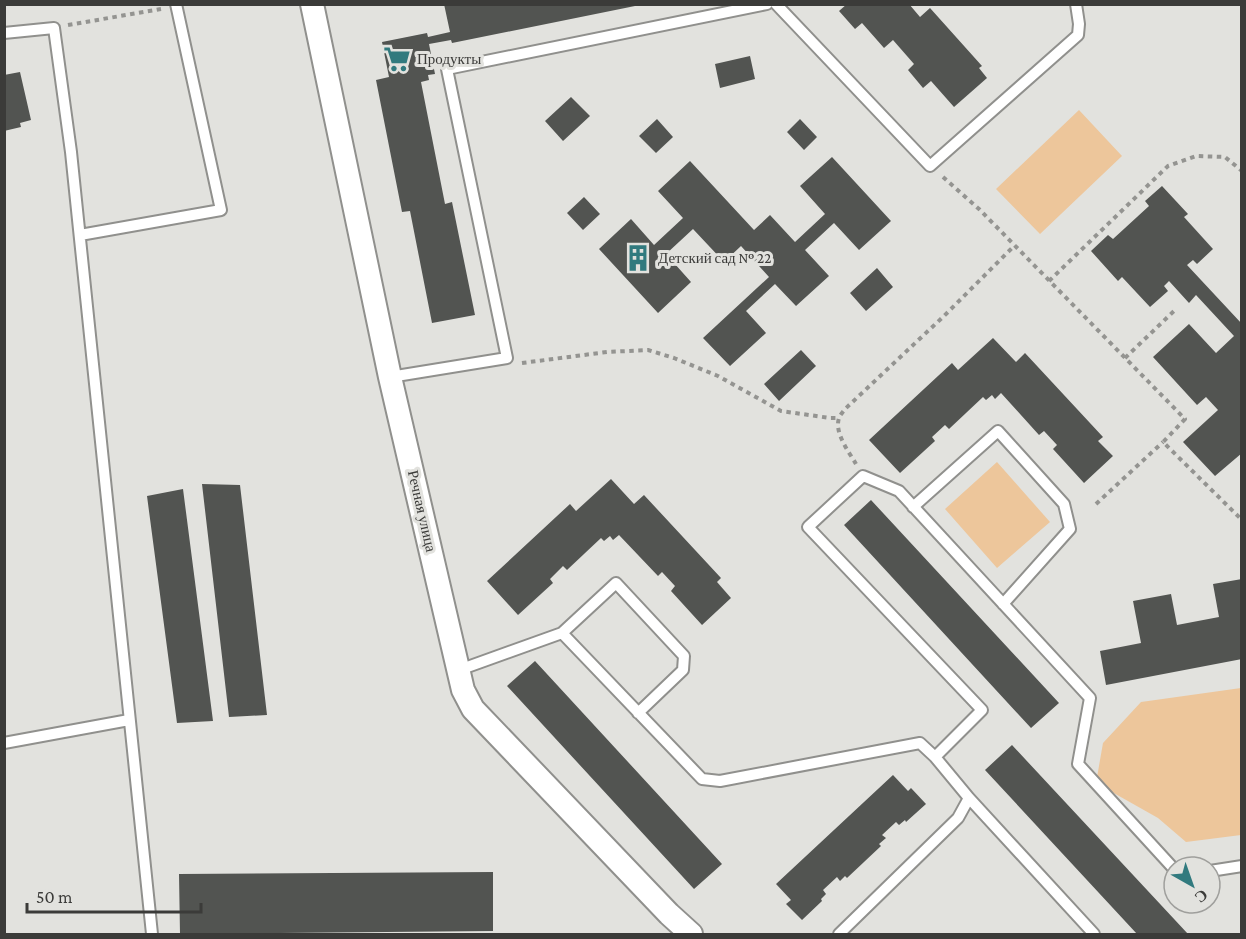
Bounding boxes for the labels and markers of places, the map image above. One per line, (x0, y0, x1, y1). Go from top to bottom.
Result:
supermarket icon: Продукты (382, 44, 412, 74)
place label: Продукты (417, 51, 481, 67)
building icon: Детский сад № 22 (623, 243, 653, 273)
place label: Детский сад № 22 (658, 250, 771, 266)

